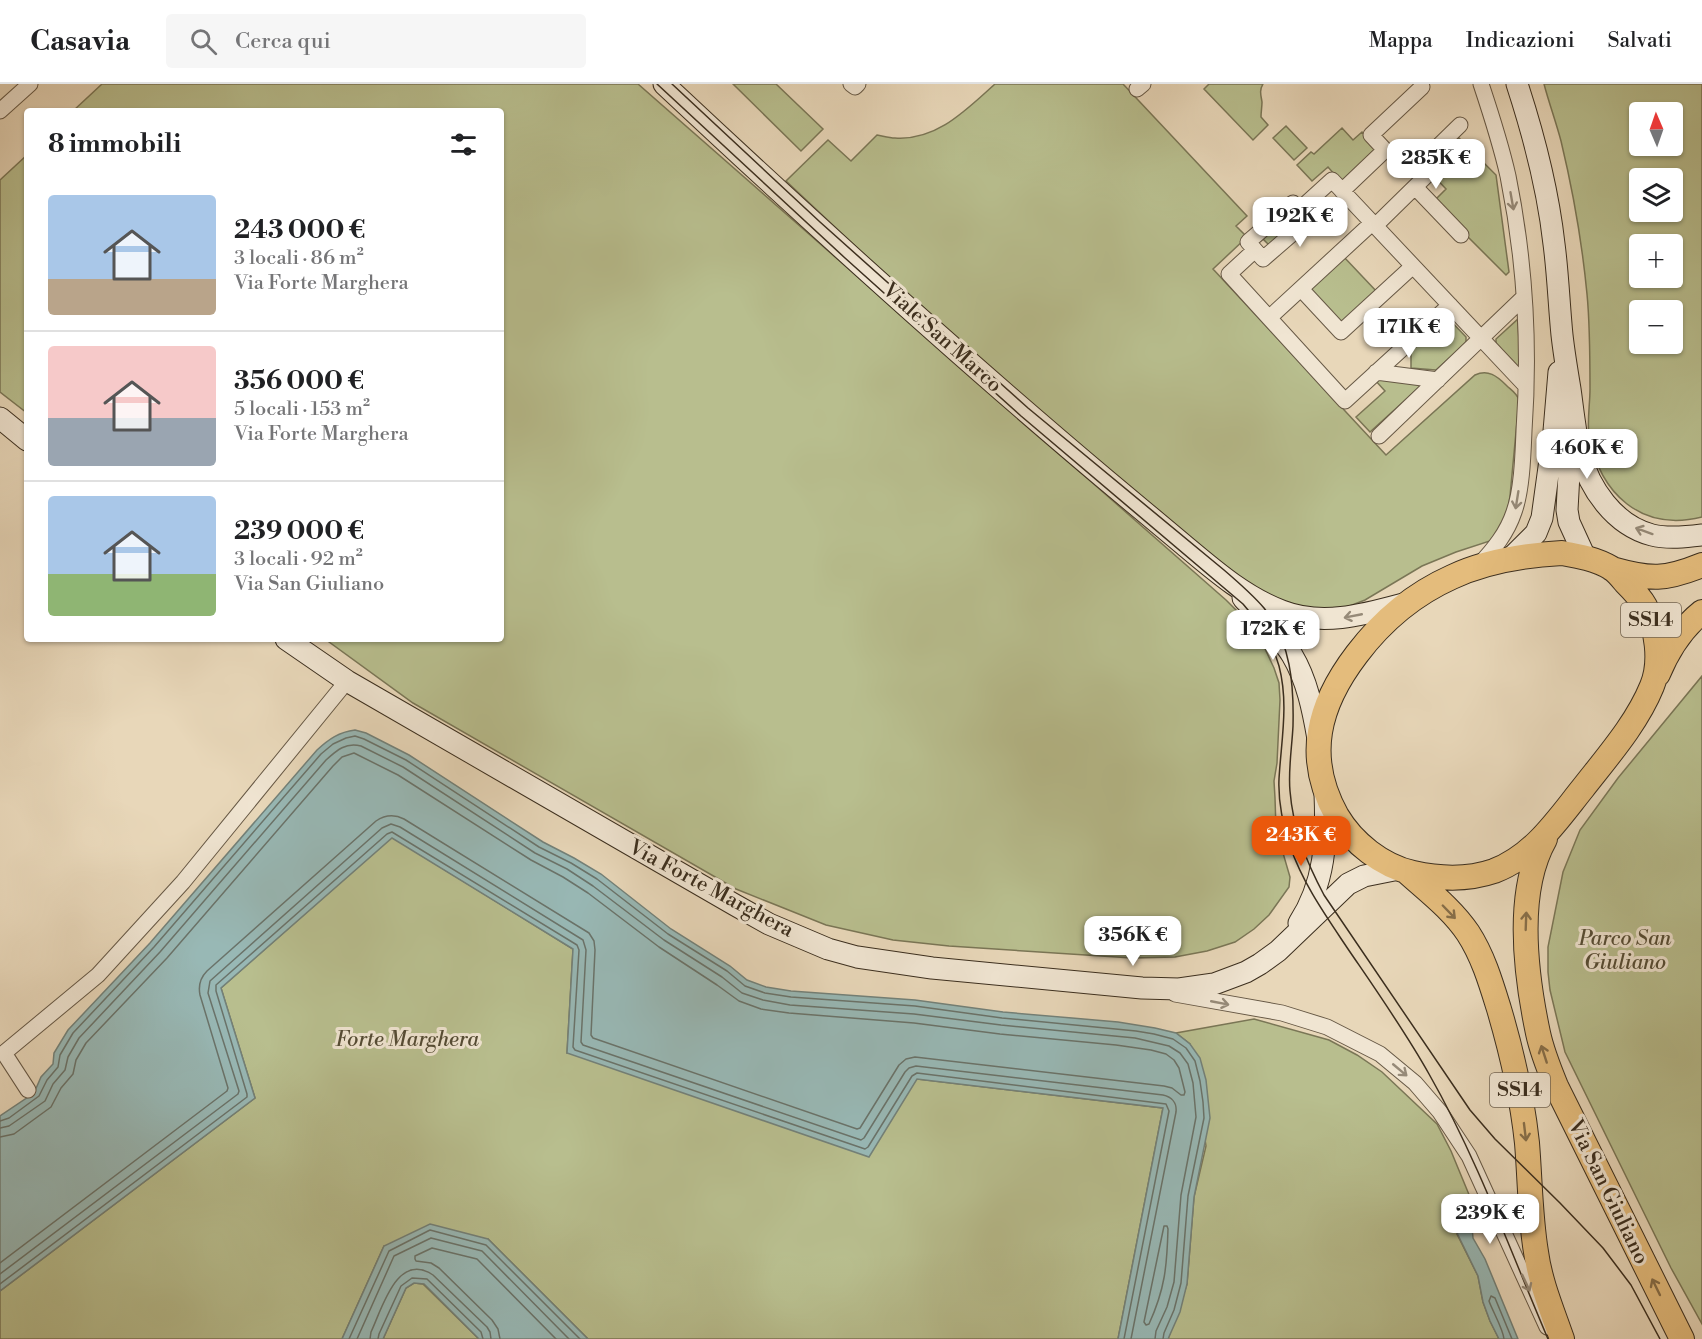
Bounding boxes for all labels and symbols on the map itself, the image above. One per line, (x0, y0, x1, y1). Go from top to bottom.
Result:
north arrow (1629, 102, 1683, 156)
pin: 285K € (1387, 139, 1485, 190)
one-way arrow (1507, 191, 1518, 211)
pin: 192K € (1251, 197, 1349, 248)
street label: Viale San Marco (876, 277, 1007, 399)
pin: 171K € (1360, 308, 1458, 359)
pin: 460K € (1538, 429, 1636, 480)
one-way arrow (1511, 490, 1522, 509)
one-way arrow (1636, 525, 1654, 536)
road number: SS14 (1621, 603, 1681, 637)
pin: 172K € (1224, 610, 1322, 661)
one-way arrow (1344, 611, 1364, 622)
pin: 243K € (1252, 816, 1350, 867)
street label: Via Forte Marghera (623, 834, 798, 944)
one-way arrow (1442, 904, 1457, 919)
one-way arrow (1521, 911, 1532, 931)
pin: 356K € (1084, 916, 1182, 967)
park label: Parco San Giuliano (1578, 926, 1672, 976)
one-way arrow (1210, 998, 1230, 1009)
park label: Forte Marghera (335, 1027, 479, 1053)
one-way arrow (1538, 1045, 1549, 1064)
one-way arrow (1392, 1063, 1407, 1077)
road number: SS14 (1490, 1073, 1550, 1107)
street label: Via San Giuliano (1561, 1115, 1654, 1269)
one-way arrow (1520, 1122, 1531, 1142)
pin: 239K € (1441, 1194, 1539, 1245)
one-way arrow (1521, 1274, 1533, 1292)
one-way arrow (1649, 1278, 1661, 1296)

